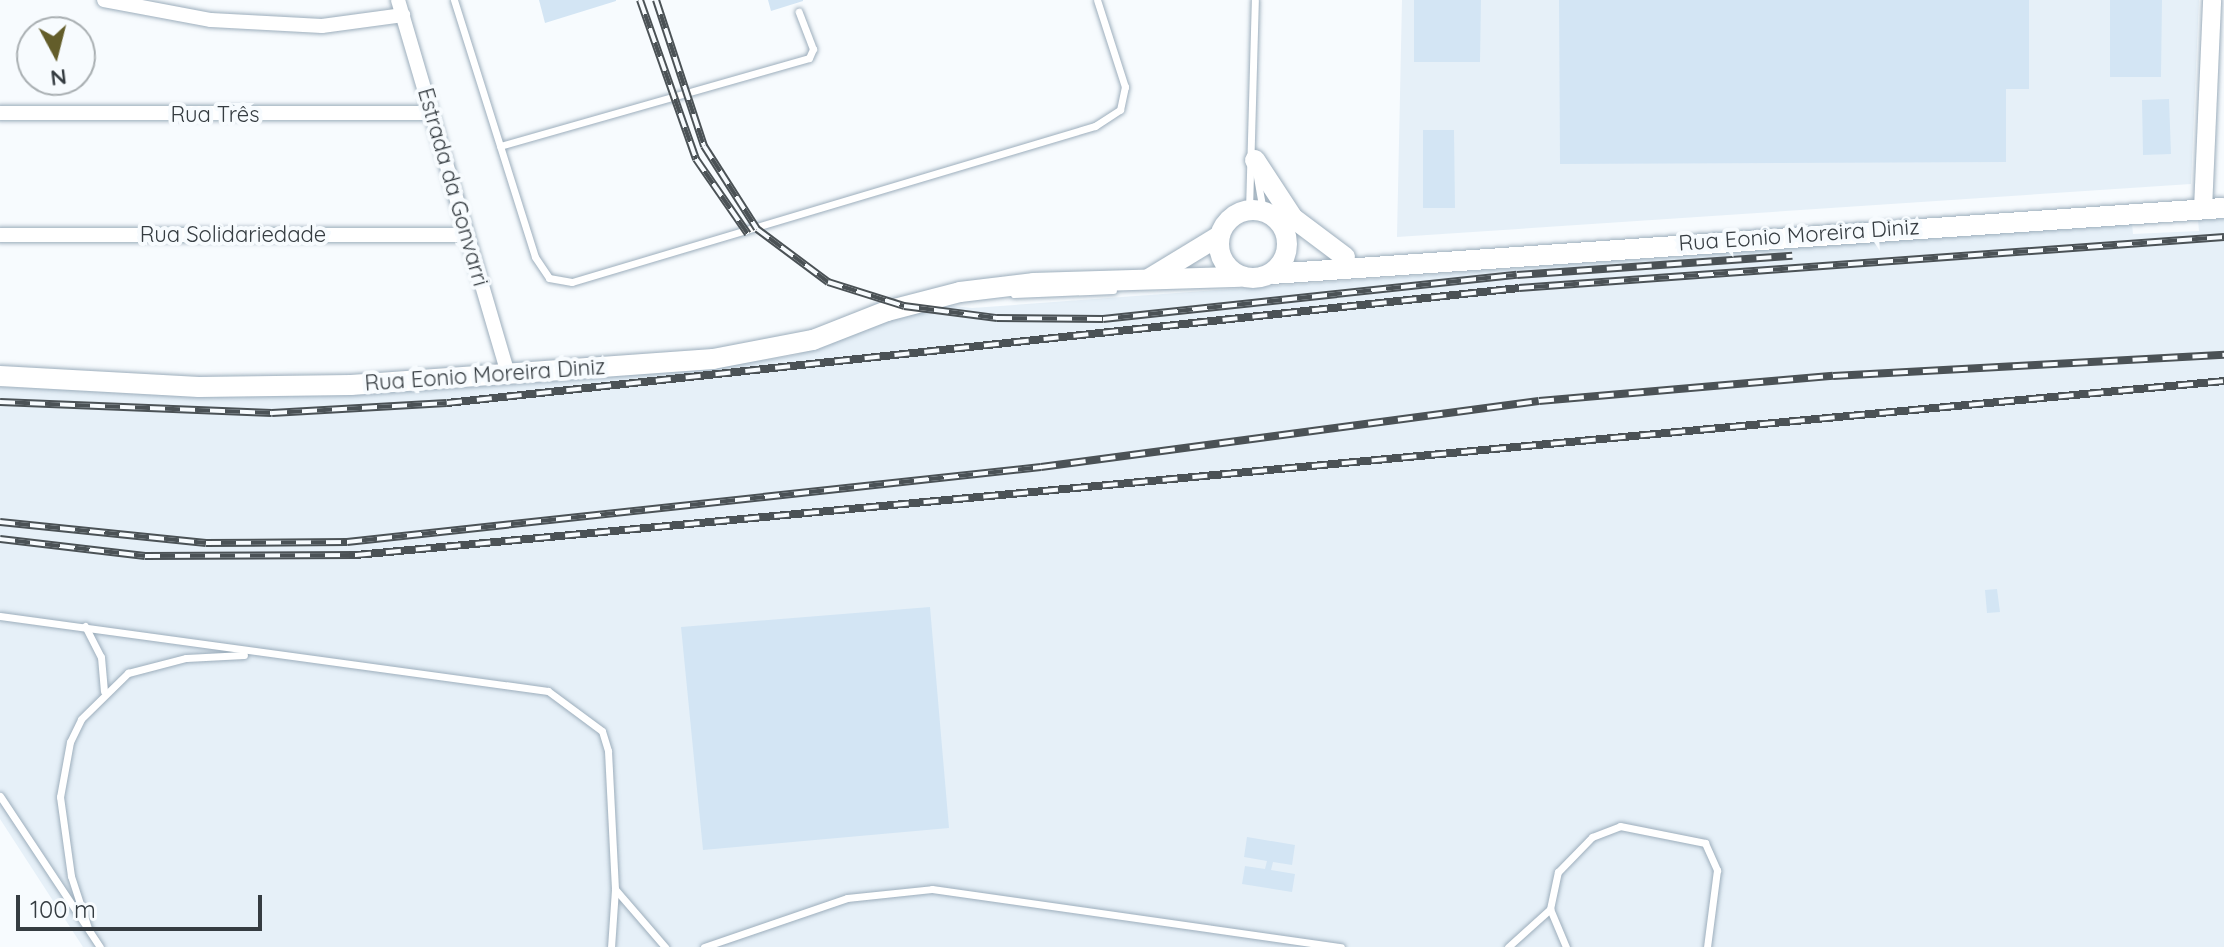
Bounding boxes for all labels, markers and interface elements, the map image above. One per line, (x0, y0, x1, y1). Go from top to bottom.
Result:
north arrow (16, 16, 96, 96)
text: N (49, 63, 68, 93)
street label: Estrada da Gonvarri (412, 85, 494, 289)
street label: Rua Três (170, 102, 260, 128)
street label: Rua Eonio Moreira Diniz (1678, 213, 1920, 257)
street label: Rua Solidariedade (140, 222, 326, 248)
street label: Rua Eonio Moreira Diniz (364, 353, 606, 397)
scale bar (20, 879, 266, 929)
text: 100 m (30, 894, 96, 924)

